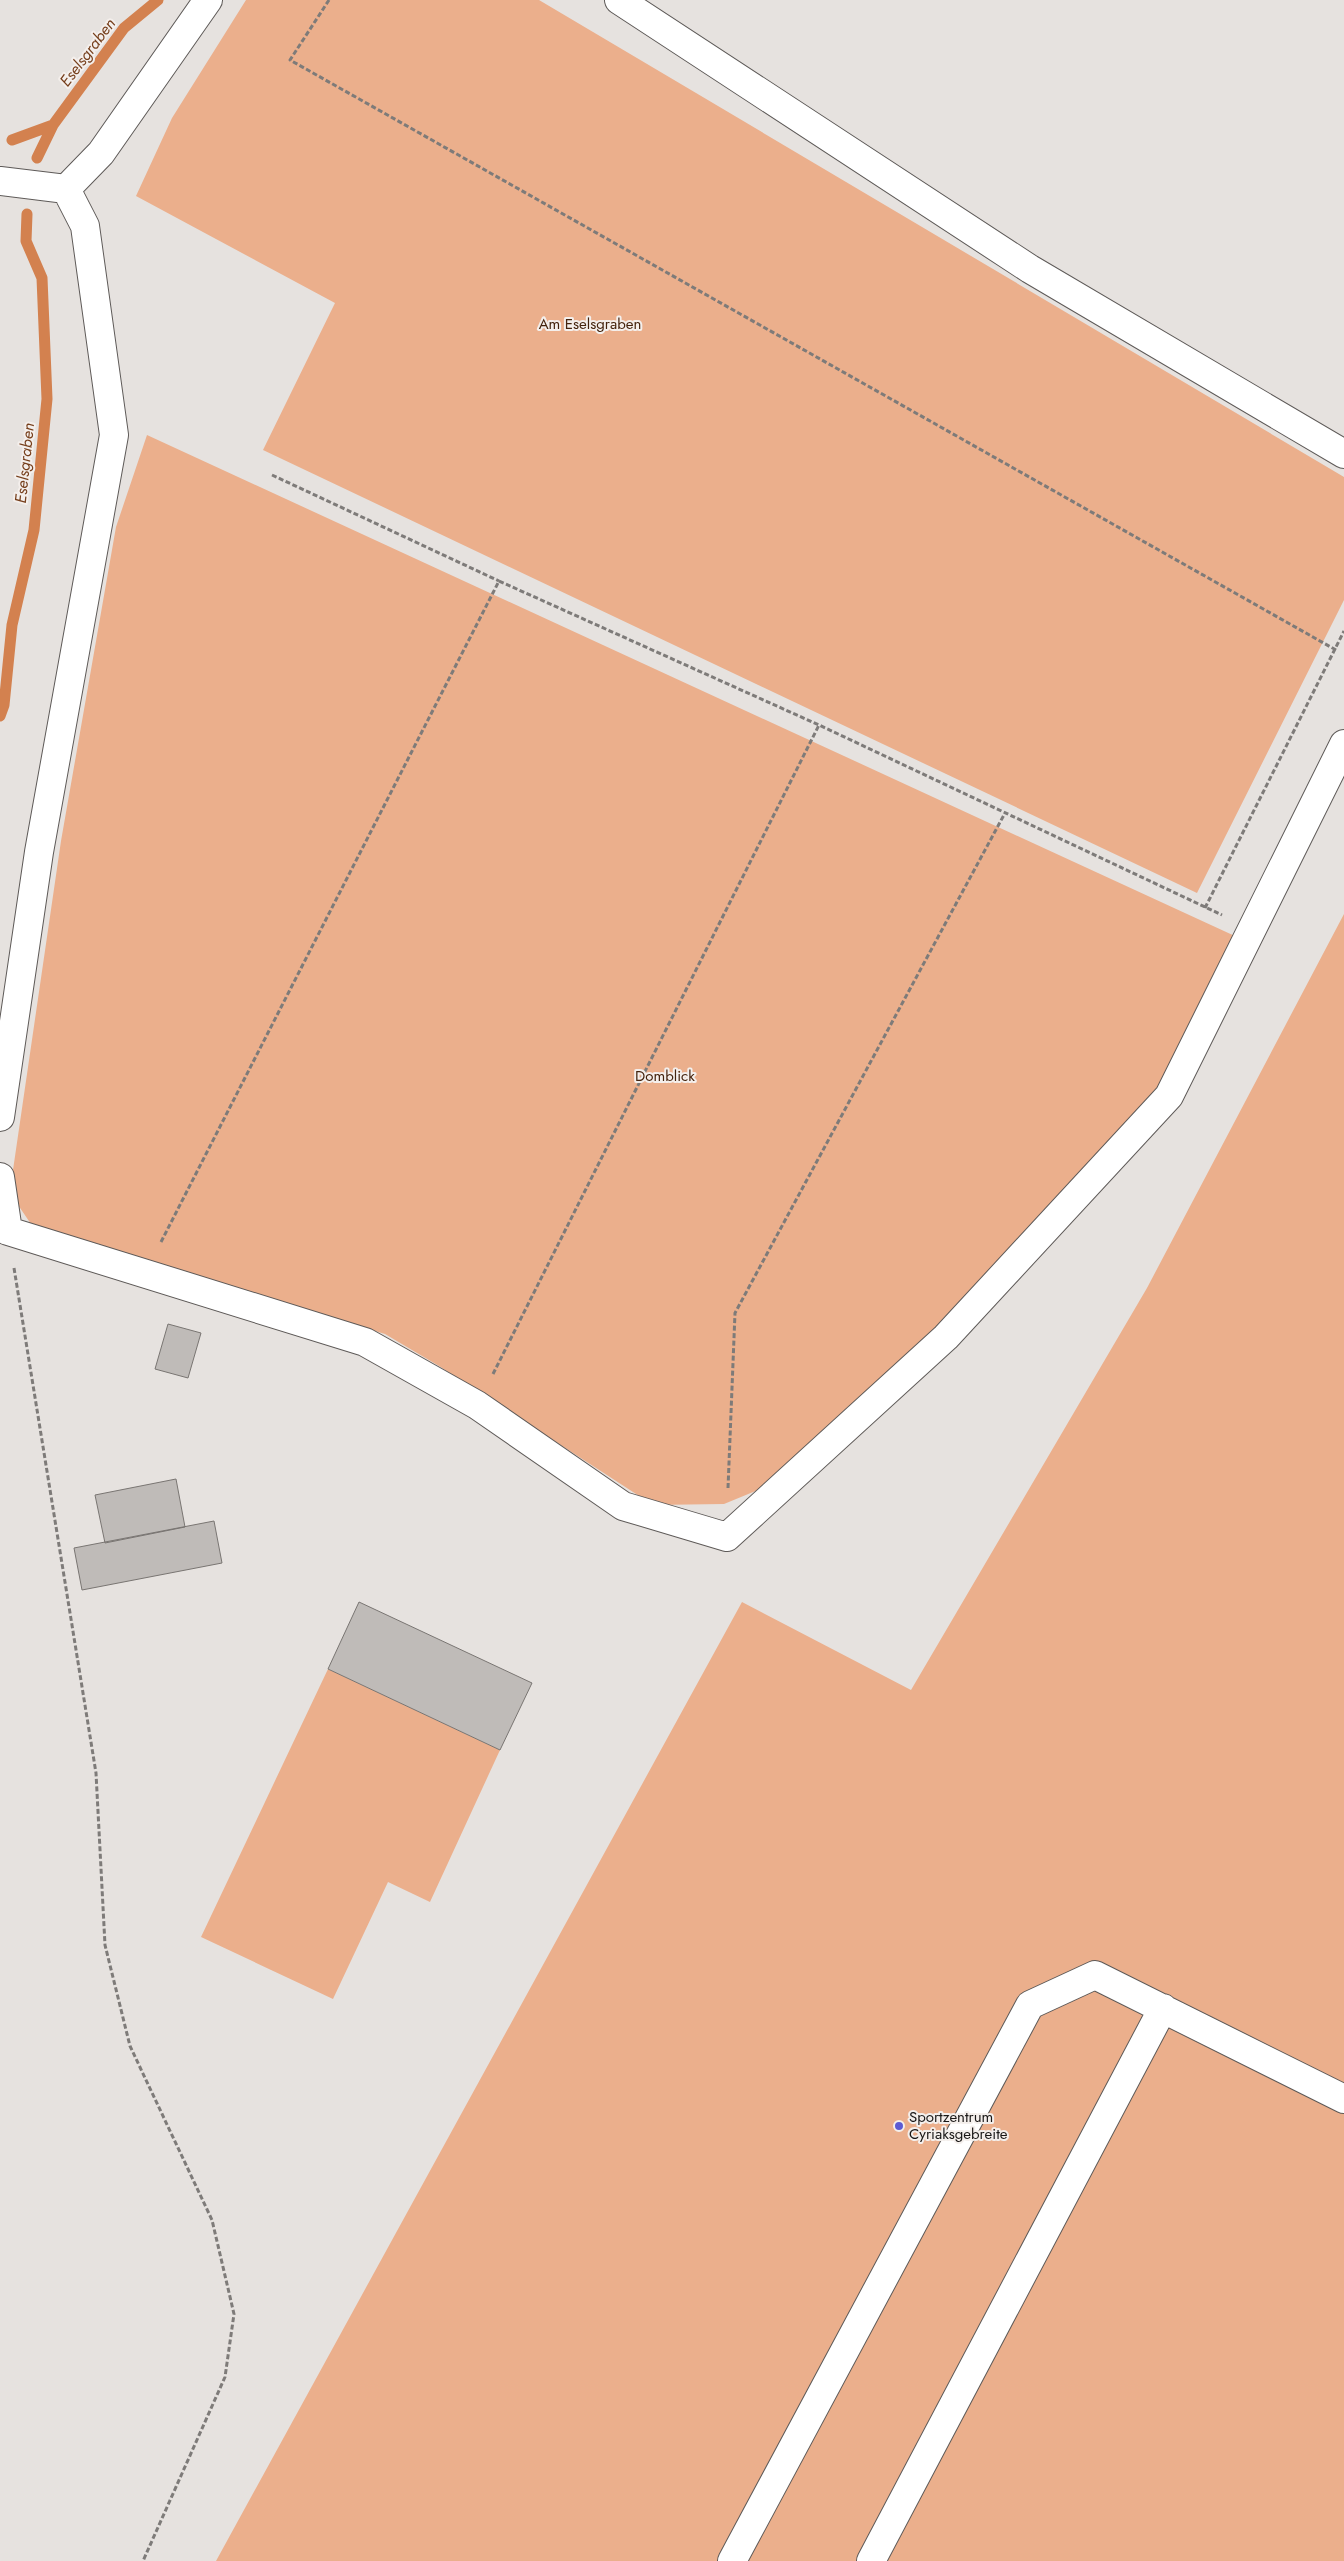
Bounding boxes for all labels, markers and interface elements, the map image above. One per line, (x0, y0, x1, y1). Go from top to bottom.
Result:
water label: Eselsgraben (54, 13, 121, 91)
park label: Am Eselsgraben (539, 313, 641, 335)
water label: Eselsgraben (9, 422, 40, 504)
park label: Domblick (635, 1065, 695, 1087)
place label: Sportzentrum Cyriaksgebreite (909, 2106, 1008, 2145)
marker: Sportzentrum Cyriaksgebreite (893, 2120, 905, 2132)

